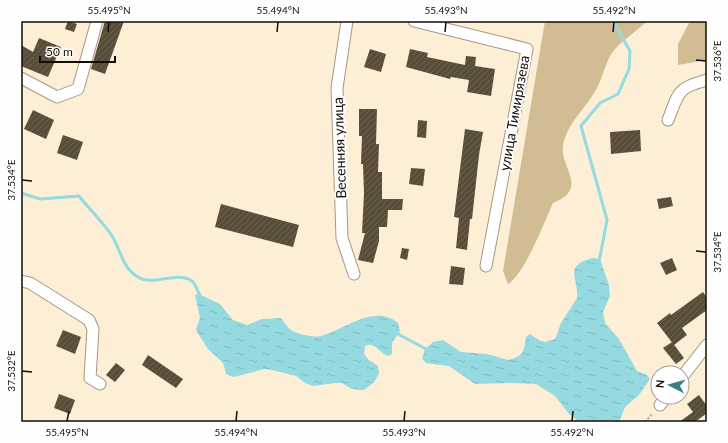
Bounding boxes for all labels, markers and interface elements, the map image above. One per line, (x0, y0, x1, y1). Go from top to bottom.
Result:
text: 55.495°N (87, 4, 131, 16)
text: 55.494°N (256, 4, 300, 16)
text: 55.493°N (424, 4, 468, 16)
text: 55.492°N (592, 4, 636, 16)
scale bar (40, 38, 115, 64)
text: 37.536°E (711, 40, 723, 82)
text: 50 m (46, 44, 73, 59)
street label: улица Тимирязева (495, 54, 533, 172)
street label: Весенняя улица (329, 97, 349, 199)
text: 37.534°E (5, 159, 17, 201)
text: 37.534°E (711, 231, 723, 273)
text: 37.532°E (5, 350, 17, 392)
north arrow (650, 365, 690, 405)
text: N (653, 379, 666, 389)
text: 55.495°N (45, 426, 89, 438)
text: 55.494°N (214, 426, 258, 438)
text: 55.493°N (382, 426, 426, 438)
text: 55.492°N (550, 426, 594, 438)

